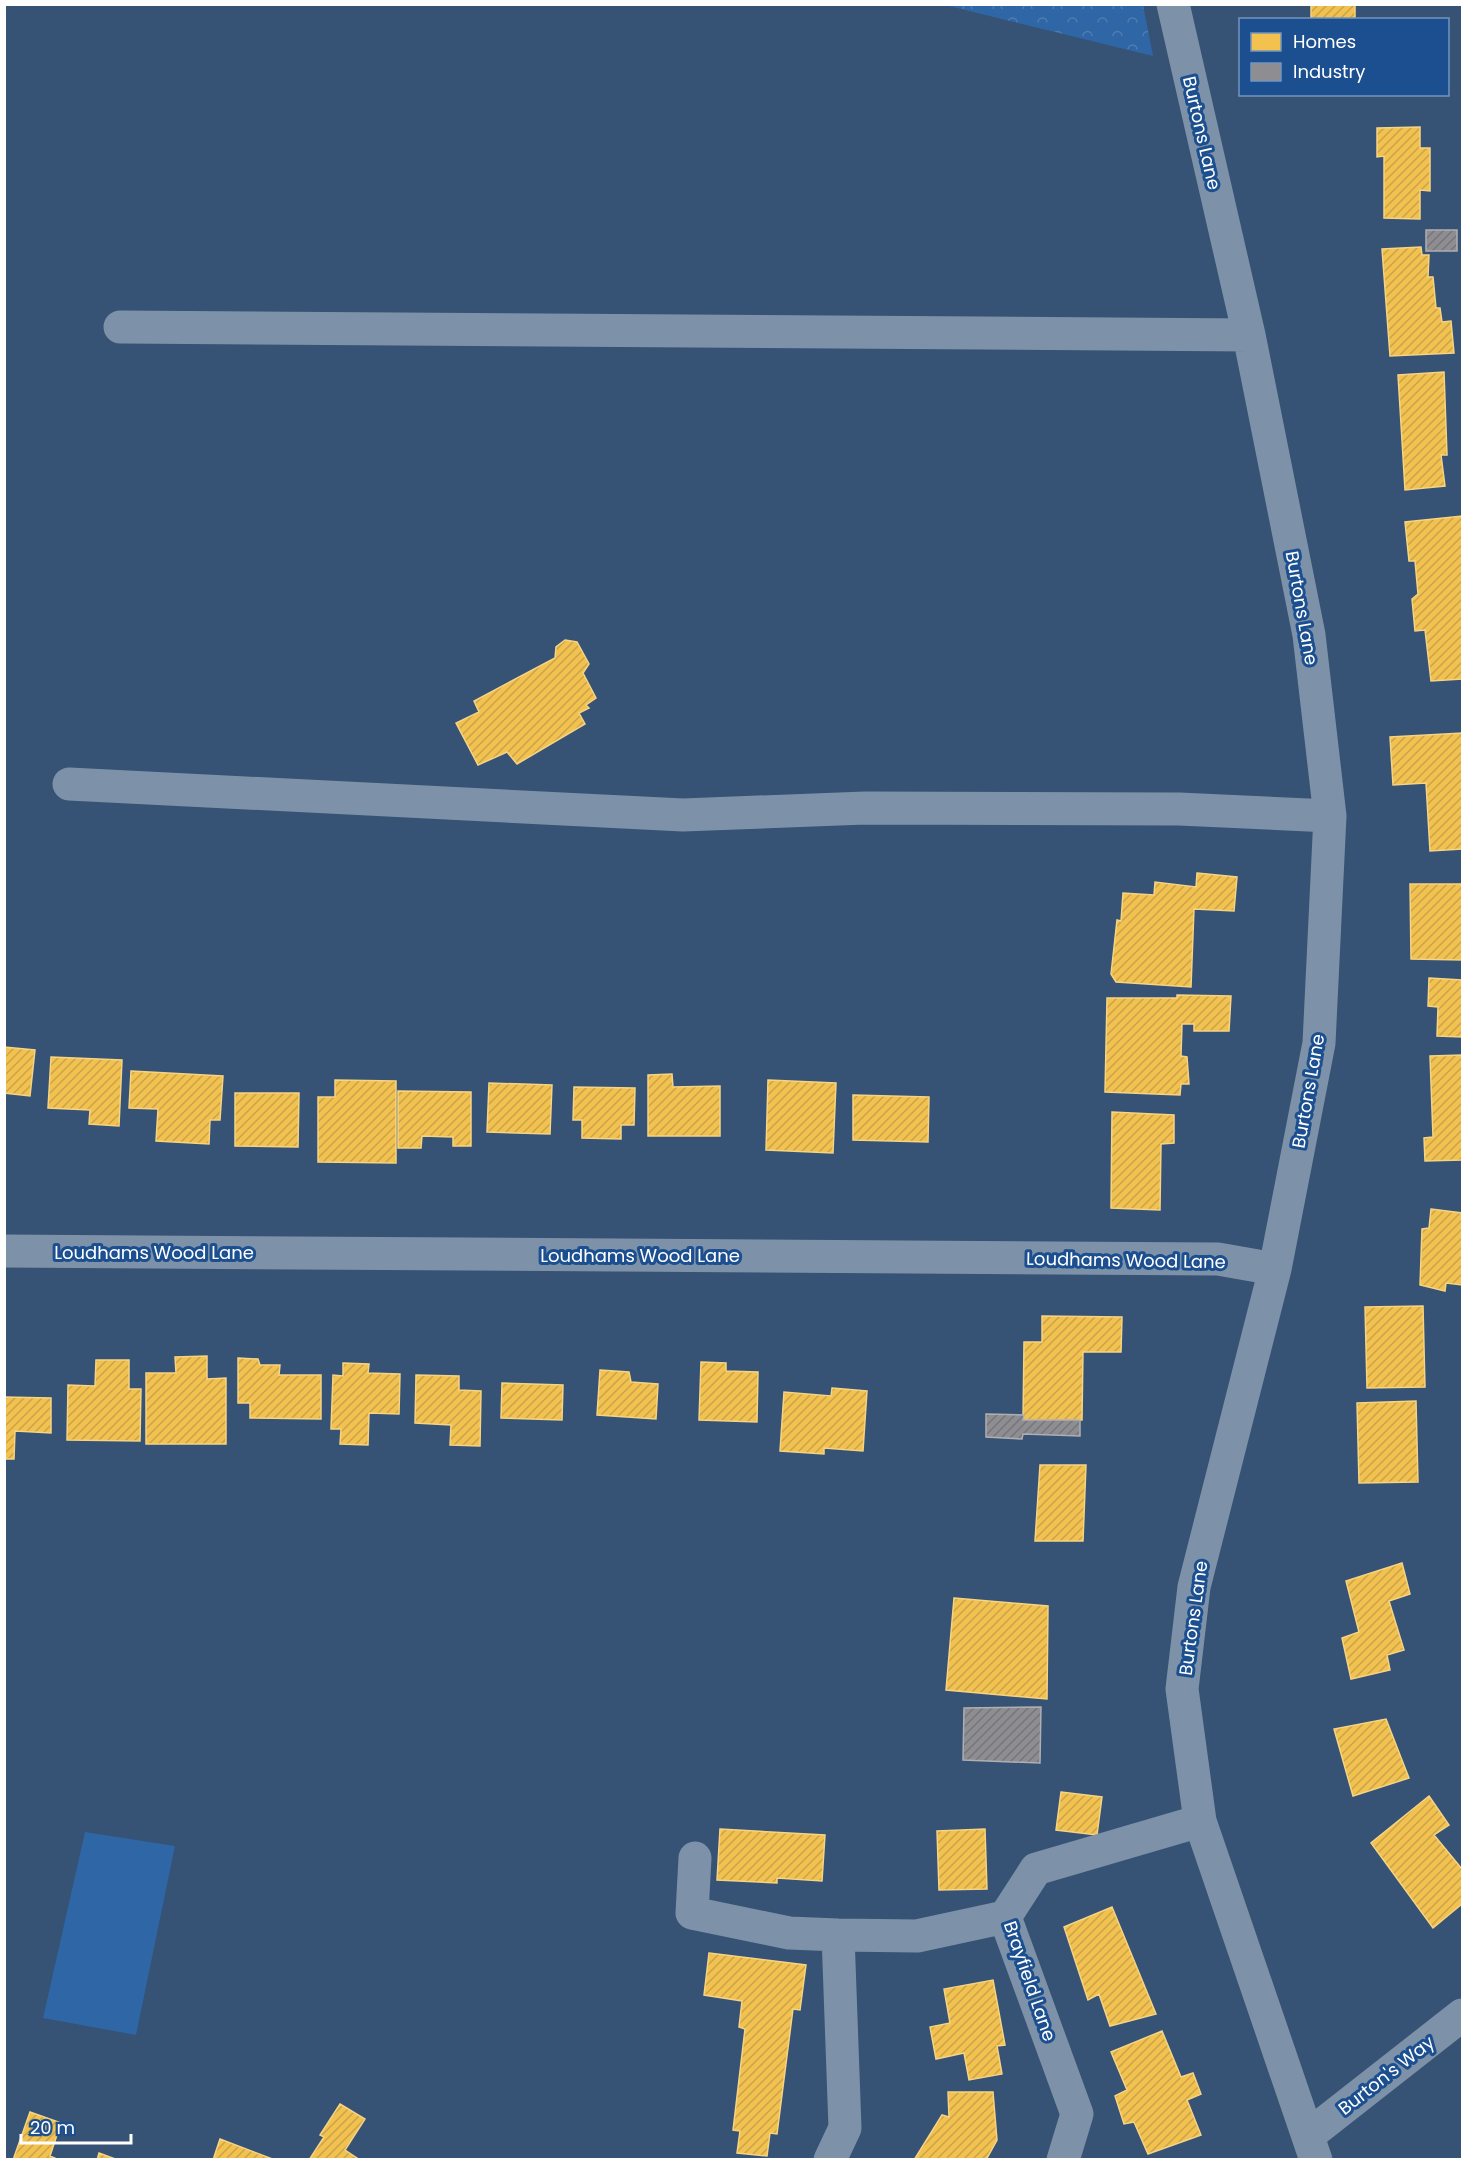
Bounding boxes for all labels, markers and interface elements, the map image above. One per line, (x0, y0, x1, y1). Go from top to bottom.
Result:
legend (1239, 18, 1449, 96)
text: Homes (1293, 29, 1356, 54)
text: Industry (1293, 59, 1365, 84)
street label: Burtons Lane (1177, 74, 1227, 192)
street label: Burtons Lane (1280, 549, 1324, 667)
street label: Burtons Lane (1286, 1032, 1330, 1150)
street label: Loudhams Wood Lane (54, 1240, 254, 1265)
street label: Loudhams Wood Lane (540, 1243, 740, 1268)
street label: Loudhams Wood Lane (1026, 1246, 1226, 1274)
street label: Burtons Lane (1173, 1559, 1213, 1677)
street label: Brayfield Lane (998, 1918, 1062, 2044)
street label: Burton's Way (1333, 2030, 1439, 2120)
scale bar (21, 2107, 130, 2145)
text: 20 m (30, 2115, 75, 2140)

